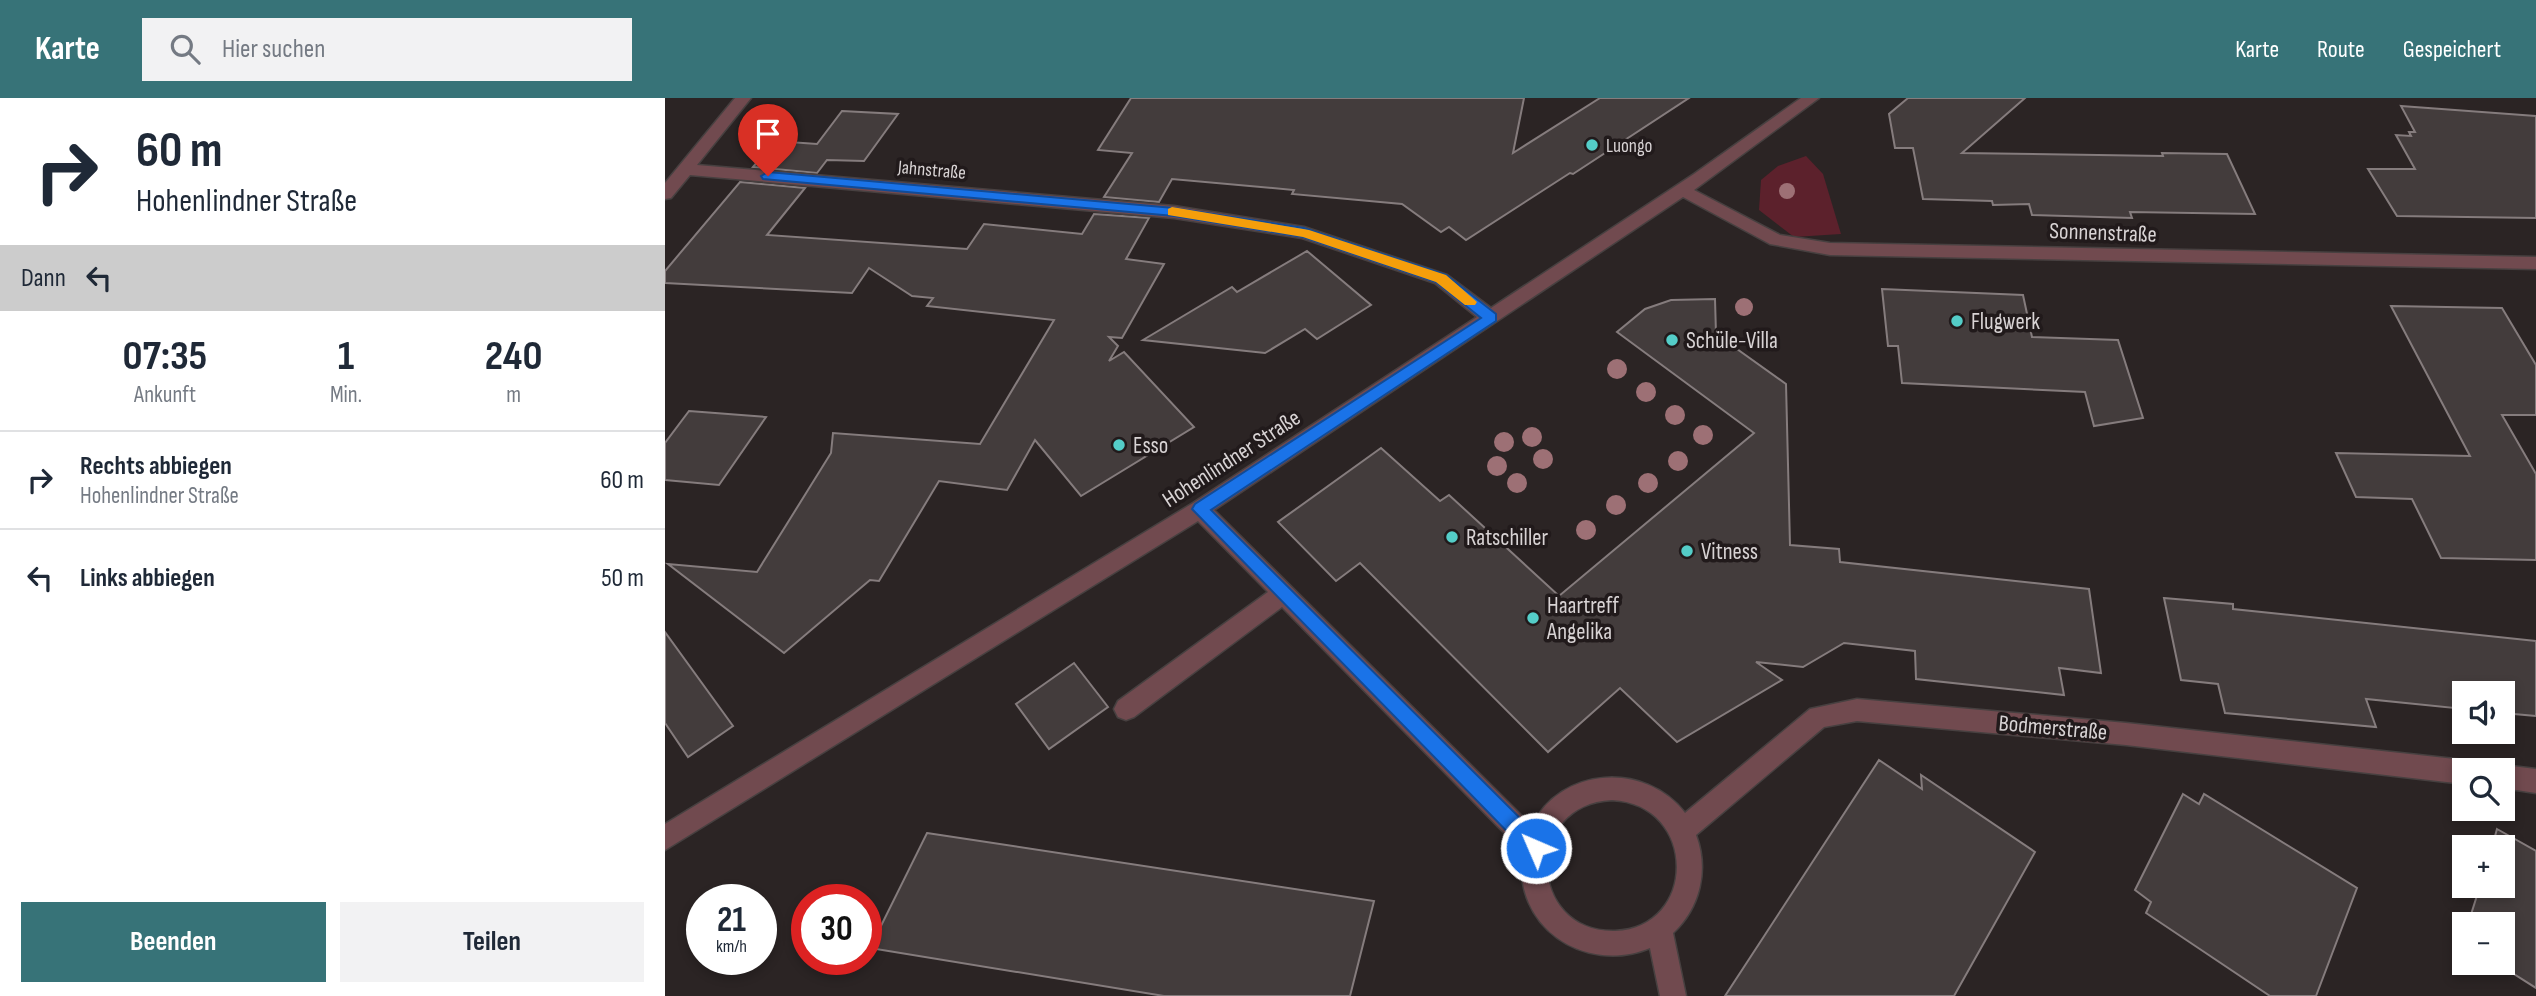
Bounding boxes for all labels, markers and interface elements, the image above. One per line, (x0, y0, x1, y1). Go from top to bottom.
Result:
search box (142, 18, 632, 81)
text: Karte (35, 29, 100, 69)
icon: search (166, 30, 204, 68)
text: Hier suchen (222, 34, 325, 65)
text: Karte (2235, 35, 2279, 64)
text: Route (2317, 35, 2365, 64)
text: Gespeichert (2403, 35, 2501, 64)
pin (738, 104, 798, 176)
icon: arrive (749, 115, 787, 153)
text: 60 m (136, 122, 223, 181)
icon: right (21, 126, 112, 217)
place label: Luongo (1606, 135, 1652, 158)
marker: Luongo (1584, 137, 1600, 153)
street label: Jahnstraße (896, 156, 967, 185)
text: Hohenlindner Straße (136, 182, 357, 221)
street label: Sonnenstraße (2049, 217, 2157, 249)
icon: left (80, 259, 118, 297)
text: Dann (21, 263, 66, 294)
place label: Flugwerk (1971, 308, 2040, 336)
marker: Flugwerk (1949, 313, 1965, 329)
place label: Schüle-Villa (1686, 327, 1778, 355)
text: 07:35 (123, 331, 207, 382)
text: 1 (338, 331, 354, 382)
text: 240 (485, 331, 542, 382)
marker: Schüle-Villa (1664, 332, 1680, 348)
text: Ankunft (134, 381, 196, 409)
text: Min. (330, 381, 362, 409)
text: m (506, 381, 521, 409)
street label: Hohenlindner Straße (1157, 404, 1306, 514)
place label: Esso (1133, 432, 1168, 460)
marker: Esso (1111, 437, 1127, 453)
text: Rechts abbiegen (80, 451, 232, 482)
icon: right (21, 461, 59, 499)
text: 60 m (600, 465, 644, 496)
text: Hohenlindner Straße (80, 482, 239, 510)
place label: Ratschiller (1466, 524, 1548, 552)
marker: Ratschiller (1444, 529, 1460, 545)
place label: Vitness (1701, 538, 1758, 566)
marker: Vitness (1679, 543, 1695, 559)
icon: left (21, 559, 59, 597)
text: Links abbiegen (80, 563, 215, 594)
text: 50 m (601, 563, 644, 594)
place label: Haartreff Angelika (1546, 592, 1620, 646)
marker: Haartreff Angelika (1525, 610, 1541, 626)
map controls (2452, 681, 2515, 975)
button: sound (2452, 681, 2515, 744)
street label: Bodmerstraße (1997, 709, 2108, 747)
button: search (2452, 758, 2515, 821)
position arrow (1499, 811, 1573, 885)
button: + (2452, 835, 2515, 898)
speed limit sign: 30 (791, 884, 882, 975)
text: 21 (717, 899, 746, 942)
button: Beenden (21, 902, 326, 982)
button: Teilen (340, 902, 644, 982)
button: − (2452, 912, 2515, 975)
text: km/h (716, 936, 747, 957)

